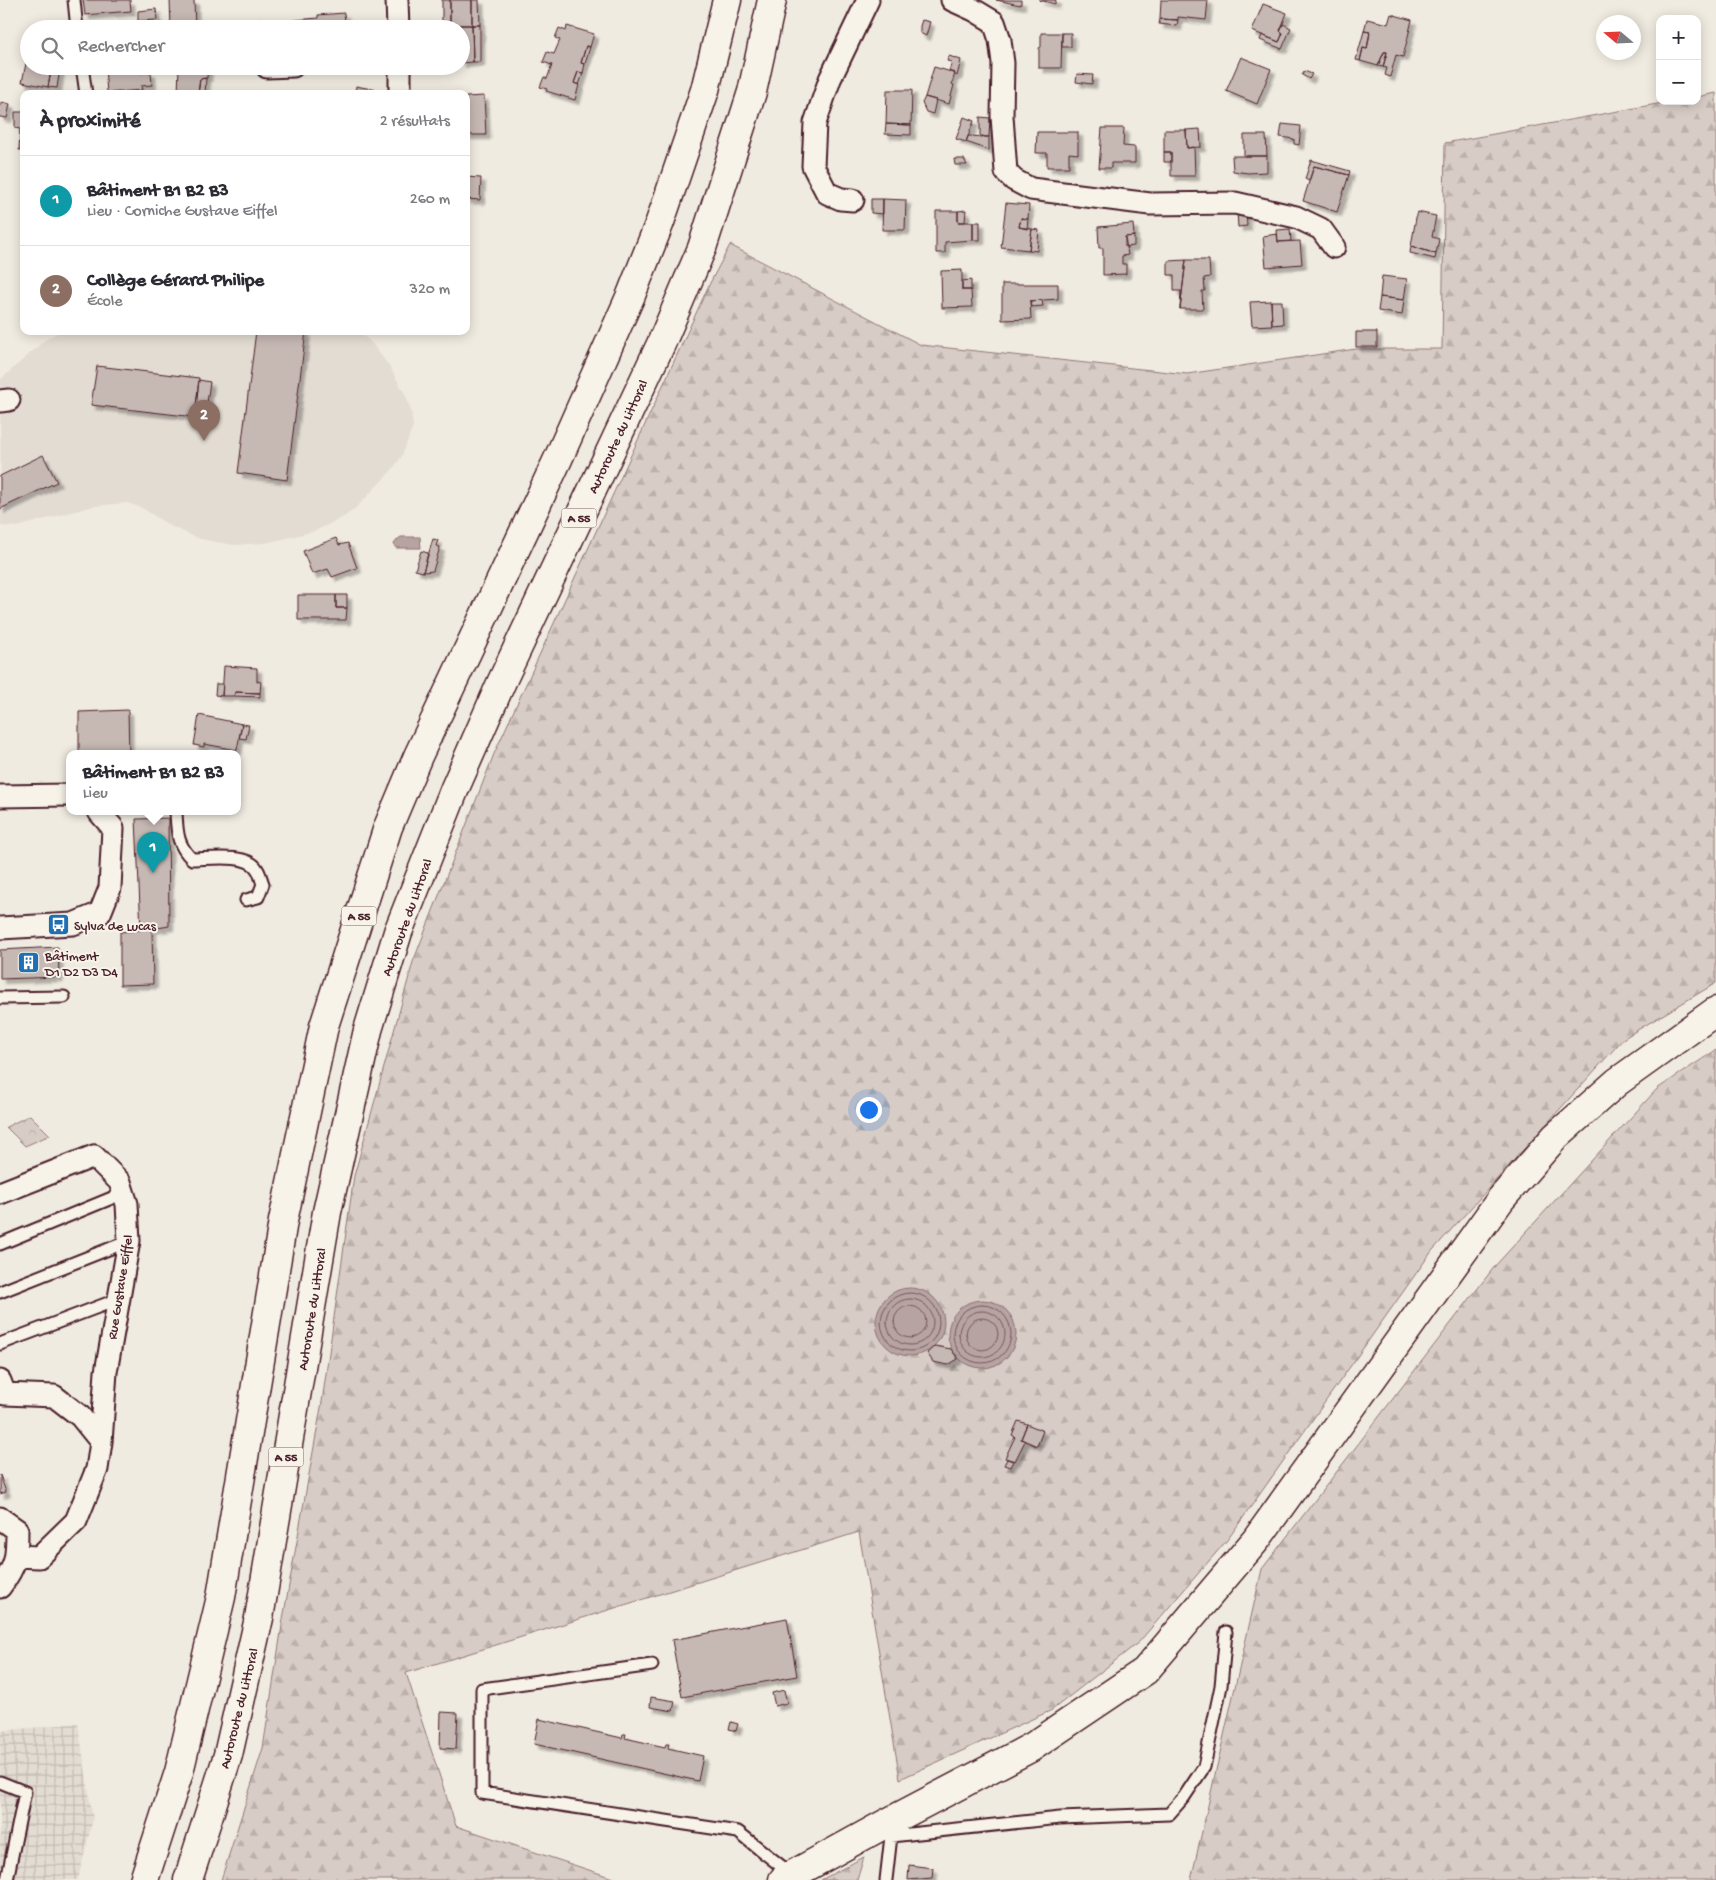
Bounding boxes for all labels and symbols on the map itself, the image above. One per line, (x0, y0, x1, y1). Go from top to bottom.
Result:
north arrow (1596, 15, 1641, 60)
street label: Autoroute du Littoral (585, 377, 653, 497)
pin: 2 (188, 400, 220, 441)
road number: A 55 (562, 508, 596, 528)
pin: 1 (137, 832, 169, 873)
street label: Autoroute du Littoral (379, 857, 437, 979)
road number: A 55 (342, 906, 376, 926)
bus stop icon: Sylva de Lucas (46, 913, 70, 937)
place label: Sylva de Lucas (74, 919, 157, 936)
place label: Bâtiment D1 D2 D3 D4 (44, 949, 118, 982)
building icon: Bâtiment D1 D2 D3 D4 (17, 951, 41, 975)
your location (856, 1097, 882, 1123)
street label: Rue Gustave Eiffel (105, 1234, 138, 1341)
street label: Autoroute du Littoral (295, 1247, 332, 1372)
road number: A 55 (268, 1448, 304, 1466)
street label: Autoroute du Littoral (217, 1647, 264, 1771)

